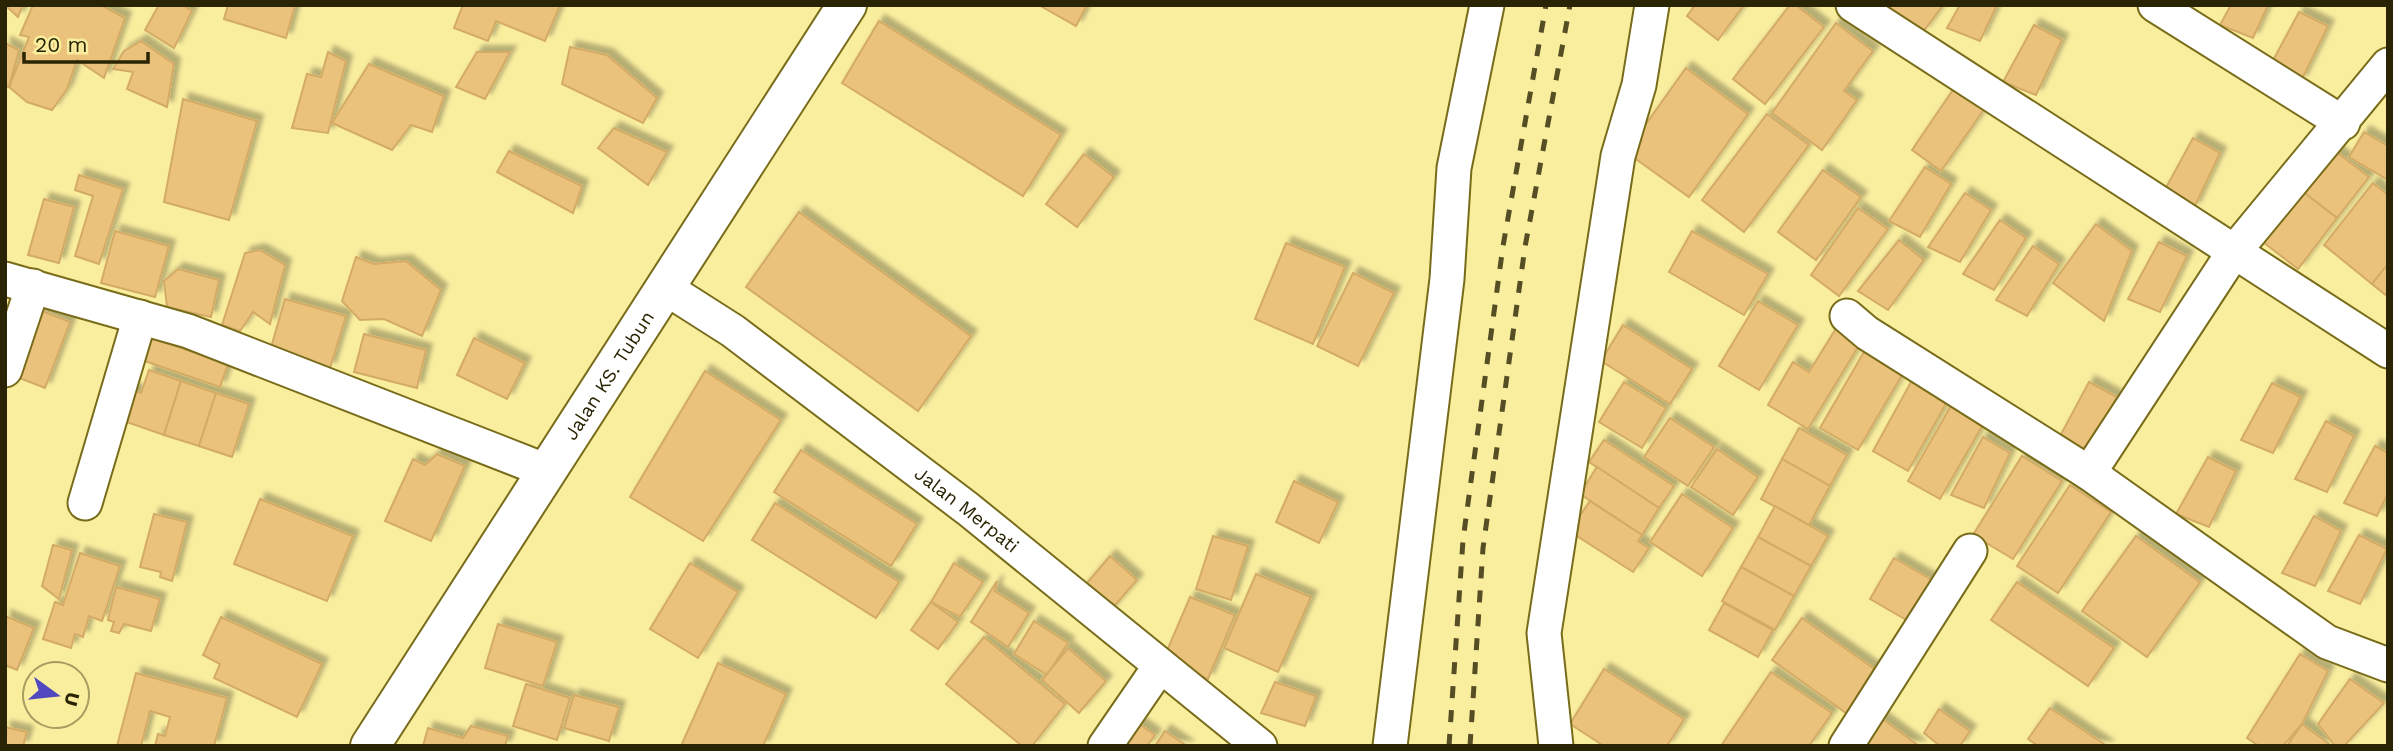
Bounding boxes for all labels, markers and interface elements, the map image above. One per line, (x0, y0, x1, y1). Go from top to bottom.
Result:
scale bar (24, 21, 149, 65)
text: 20 m (35, 32, 87, 57)
street label: Jalan KS. Tubun (559, 306, 659, 444)
street label: Jalan Merpati (910, 461, 1024, 557)
north arrow (21, 660, 91, 730)
text: U (59, 690, 85, 709)

